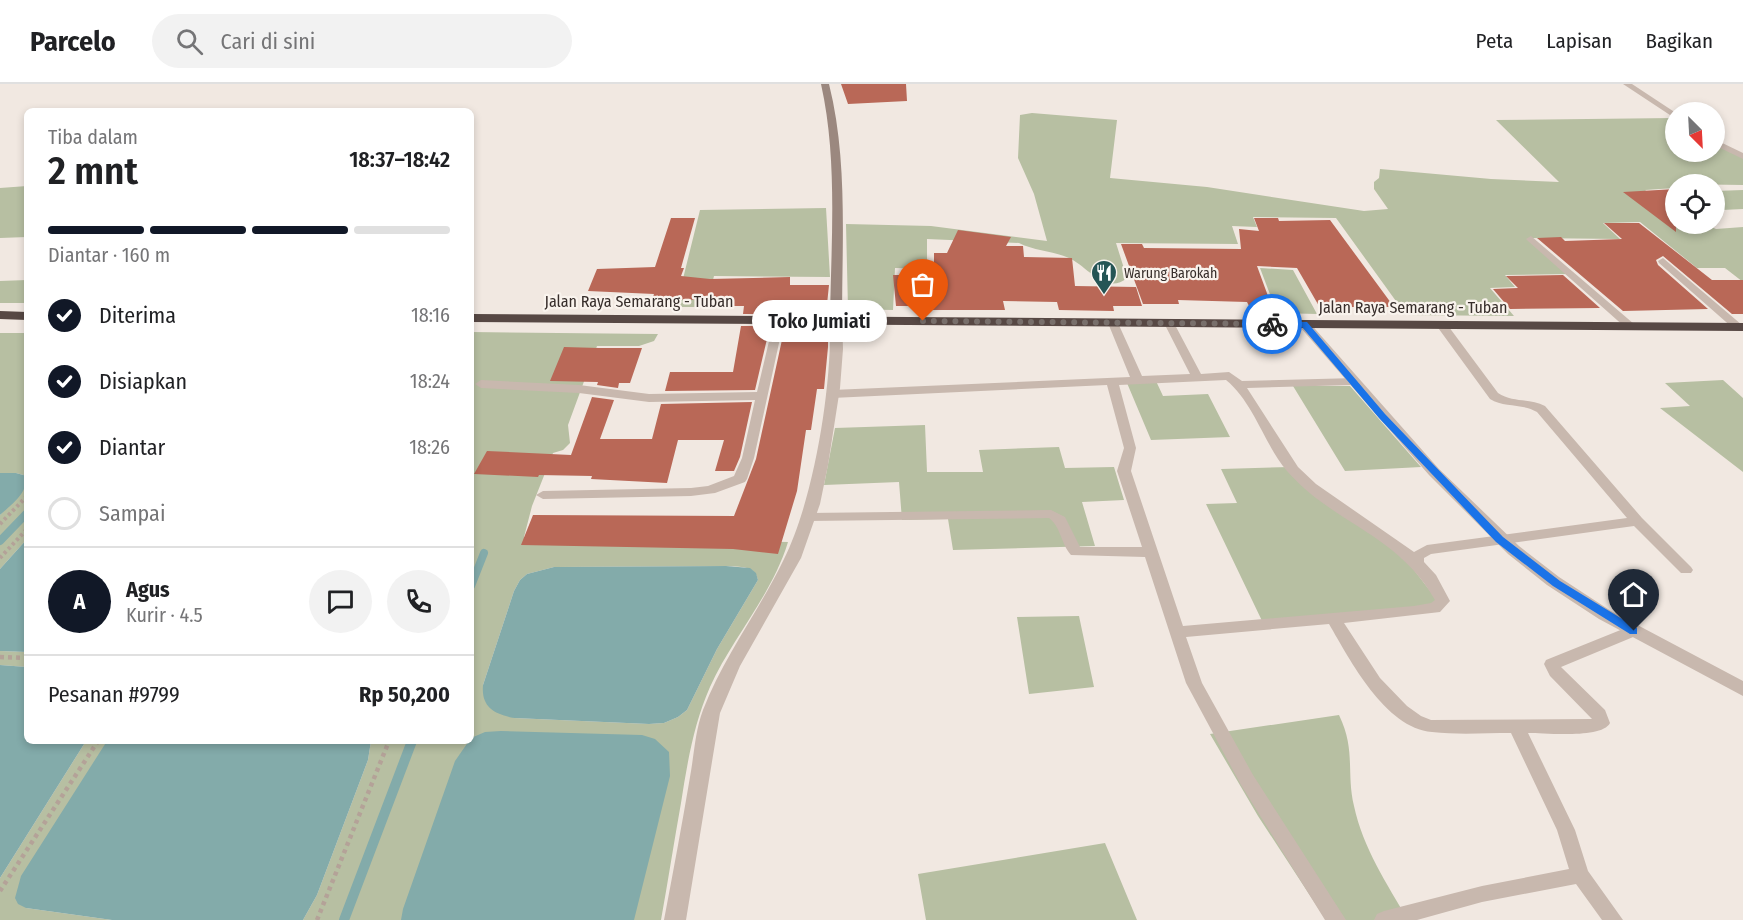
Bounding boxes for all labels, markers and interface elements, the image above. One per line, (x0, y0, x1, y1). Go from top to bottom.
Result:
search box (152, 14, 572, 68)
text: Parcelo (30, 25, 116, 58)
icon: search (173, 25, 206, 58)
text: Cari di sini (221, 28, 315, 55)
text: Peta (1476, 28, 1513, 54)
text: Lapisan (1546, 28, 1612, 54)
text: Bagikan (1645, 28, 1713, 54)
north arrow (1665, 102, 1725, 162)
map controls (1665, 102, 1725, 234)
text: Tiba dalam (48, 125, 138, 149)
text: 18:37–18:42 (349, 146, 450, 173)
text: 2 mnt (48, 148, 138, 194)
button: locate (1665, 174, 1725, 234)
text: Diantar · 160 m (48, 243, 170, 267)
restaurant icon: Warung Barokah (1089, 258, 1119, 296)
pin (897, 259, 948, 321)
place label: Warung Barokah (1124, 265, 1217, 282)
icon: bag (906, 268, 939, 301)
street label: Jalan Raya Semarang - Tuban (545, 292, 733, 311)
courier (1242, 294, 1302, 354)
street label: Jalan Raya Semarang - Tuban (1319, 298, 1507, 317)
icon: check (48, 299, 81, 332)
callout: Toko Jumiati (752, 300, 887, 342)
text: Diterima (99, 302, 176, 329)
text: 18:16 (411, 303, 450, 327)
icon: bike (1256, 308, 1289, 341)
text: Toko Jumiati (768, 309, 871, 333)
icon: check (48, 365, 81, 398)
text: Disiapkan (99, 368, 187, 395)
text: 18:24 (410, 369, 450, 393)
icon: check (48, 431, 81, 464)
text: Diantar (99, 434, 165, 461)
text: 18:26 (409, 435, 450, 459)
text: Sampai (99, 500, 165, 527)
pin (1608, 569, 1659, 631)
button: chat (309, 570, 372, 633)
button: phone (387, 570, 450, 633)
text: Agus (126, 576, 170, 603)
icon: home (1617, 578, 1650, 611)
text: A (74, 588, 85, 615)
text: Kurir · 4.5 (126, 603, 203, 627)
text: Pesanan #9799 (48, 681, 180, 708)
text: Rp 50,200 (359, 681, 450, 708)

